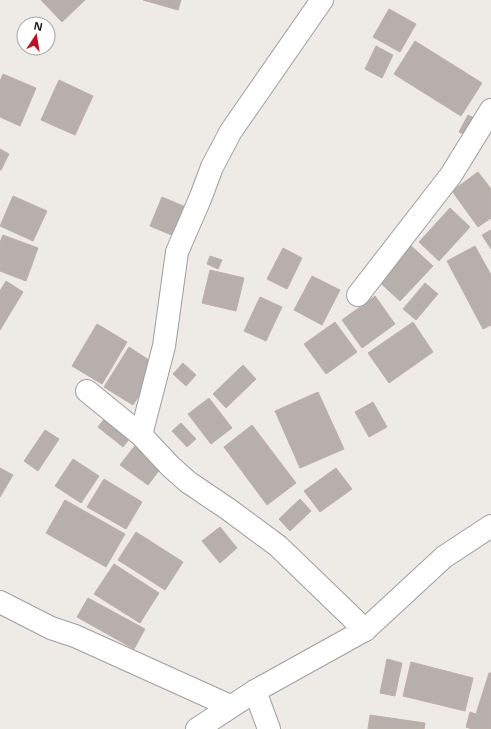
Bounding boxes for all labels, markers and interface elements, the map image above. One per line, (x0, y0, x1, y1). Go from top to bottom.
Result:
north arrow (16, 16, 56, 56)
text: N (32, 17, 44, 34)

